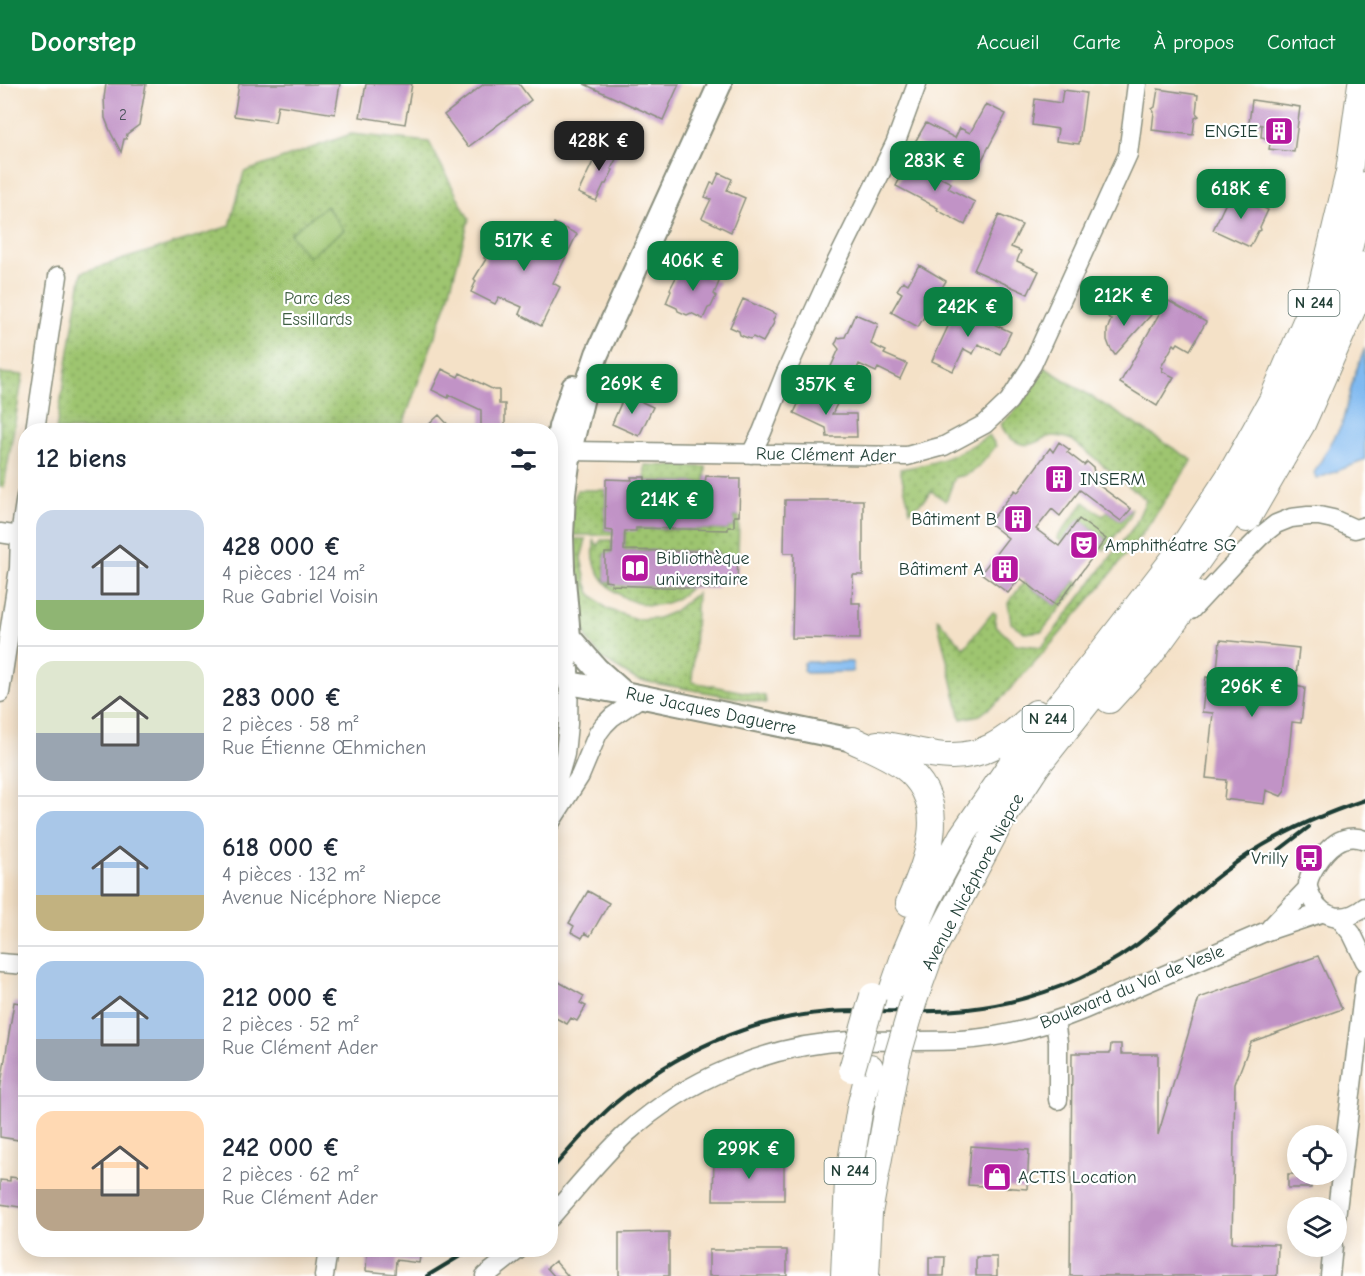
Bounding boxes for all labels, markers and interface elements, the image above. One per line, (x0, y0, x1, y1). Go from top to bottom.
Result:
text: Doorstep (30, 26, 136, 58)
text: Accueil (977, 30, 1040, 54)
text: Carte (1073, 30, 1121, 54)
text: À propos (1154, 30, 1234, 54)
text: Contact (1267, 30, 1335, 54)
house number: 2 (119, 106, 127, 124)
building icon: ENGIE (1263, 115, 1295, 147)
pin: 428K € (550, 121, 648, 172)
place label: ENGIE (1205, 121, 1258, 142)
text: 428K € (568, 129, 630, 152)
pin: 283K € (886, 141, 984, 192)
text: 283K € (904, 149, 966, 172)
pin: 618K € (1192, 169, 1290, 220)
text: 618K € (1211, 177, 1271, 200)
pin: 517K € (475, 221, 573, 272)
text: 517K € (494, 229, 554, 252)
pin: 406K € (644, 241, 742, 292)
text: 406K € (661, 249, 725, 272)
pin: 212K € (1075, 276, 1173, 327)
text: 212K € (1094, 284, 1154, 307)
pin: 242K € (919, 287, 1017, 338)
park label: Parc des Essillards (282, 288, 352, 330)
road number: N 244 (1288, 290, 1340, 316)
text: 242K € (938, 295, 998, 318)
pin: 269K € (583, 364, 681, 415)
pin: 357K € (777, 365, 875, 416)
text: 269K € (600, 372, 664, 395)
text: 357K € (795, 373, 857, 396)
icon: filters (507, 443, 540, 476)
street label: Rue Clément Ader (756, 443, 897, 467)
text: 12 biens (36, 444, 126, 474)
building icon: INSERM (1043, 463, 1075, 495)
place label: INSERM (1080, 469, 1146, 490)
pin: 214K € (621, 480, 719, 531)
text: 214K € (640, 488, 700, 511)
building icon: Bâtiment B (1002, 503, 1034, 535)
place label: Bâtiment B (911, 509, 997, 530)
theatre icon: Amphithéatre SG (1068, 529, 1100, 561)
text: 428 000 € (222, 532, 342, 562)
icon: home (84, 534, 156, 606)
place label: Amphithéatre SG (1105, 535, 1237, 556)
place label: Bibliothèque universitaire (656, 548, 750, 590)
library icon: Bibliothèque universitaire (619, 552, 651, 584)
building icon: Bâtiment A (989, 553, 1021, 585)
place label: Bâtiment A (899, 559, 984, 580)
text: 4 pièces · 124 m² (222, 562, 365, 585)
text: Rue Gabriel Voisin (222, 585, 378, 608)
pin: 296K € (1203, 667, 1301, 718)
text: 296K € (1220, 675, 1284, 698)
text: 283 000 € (222, 683, 342, 713)
street label: Rue Jacques Daguerre (624, 683, 798, 739)
icon: home (84, 685, 156, 757)
road number: N 244 (1022, 706, 1074, 732)
text: 2 pièces · 58 m² (222, 713, 359, 736)
text: Rue Étienne Œhmichen (222, 736, 426, 759)
street label: Avenue Nicéphore Niepce (917, 790, 1029, 974)
text: 618 000 € (222, 833, 340, 863)
icon: home (84, 835, 156, 907)
bus stop icon: Vrilly (1293, 842, 1325, 874)
place label: Vrilly (1251, 848, 1289, 869)
text: 4 pièces · 132 m² (222, 863, 365, 886)
text: Avenue Nicéphore Niepce (222, 886, 441, 909)
street label: Boulevard du Val de Vesle (1037, 940, 1227, 1034)
text: 212 000 € (222, 983, 339, 1013)
icon: home (84, 985, 156, 1057)
text: 2 pièces · 52 m² (222, 1013, 359, 1036)
text: Rue Clément Ader (222, 1036, 378, 1059)
map controls (1287, 1125, 1347, 1257)
button: locate (1287, 1125, 1347, 1185)
pin: 299K € (700, 1129, 798, 1180)
text: 242 000 € (222, 1133, 340, 1163)
icon: home (84, 1135, 156, 1207)
text: 299K € (717, 1137, 781, 1160)
road number: N 244 (824, 1158, 876, 1184)
shop icon: ACTIS Location (981, 1161, 1013, 1193)
text: 2 pièces · 62 m² (222, 1163, 359, 1186)
place label: ACTIS Location (1018, 1167, 1137, 1188)
text: Rue Clément Ader (222, 1186, 378, 1209)
button: layers (1287, 1197, 1347, 1257)

